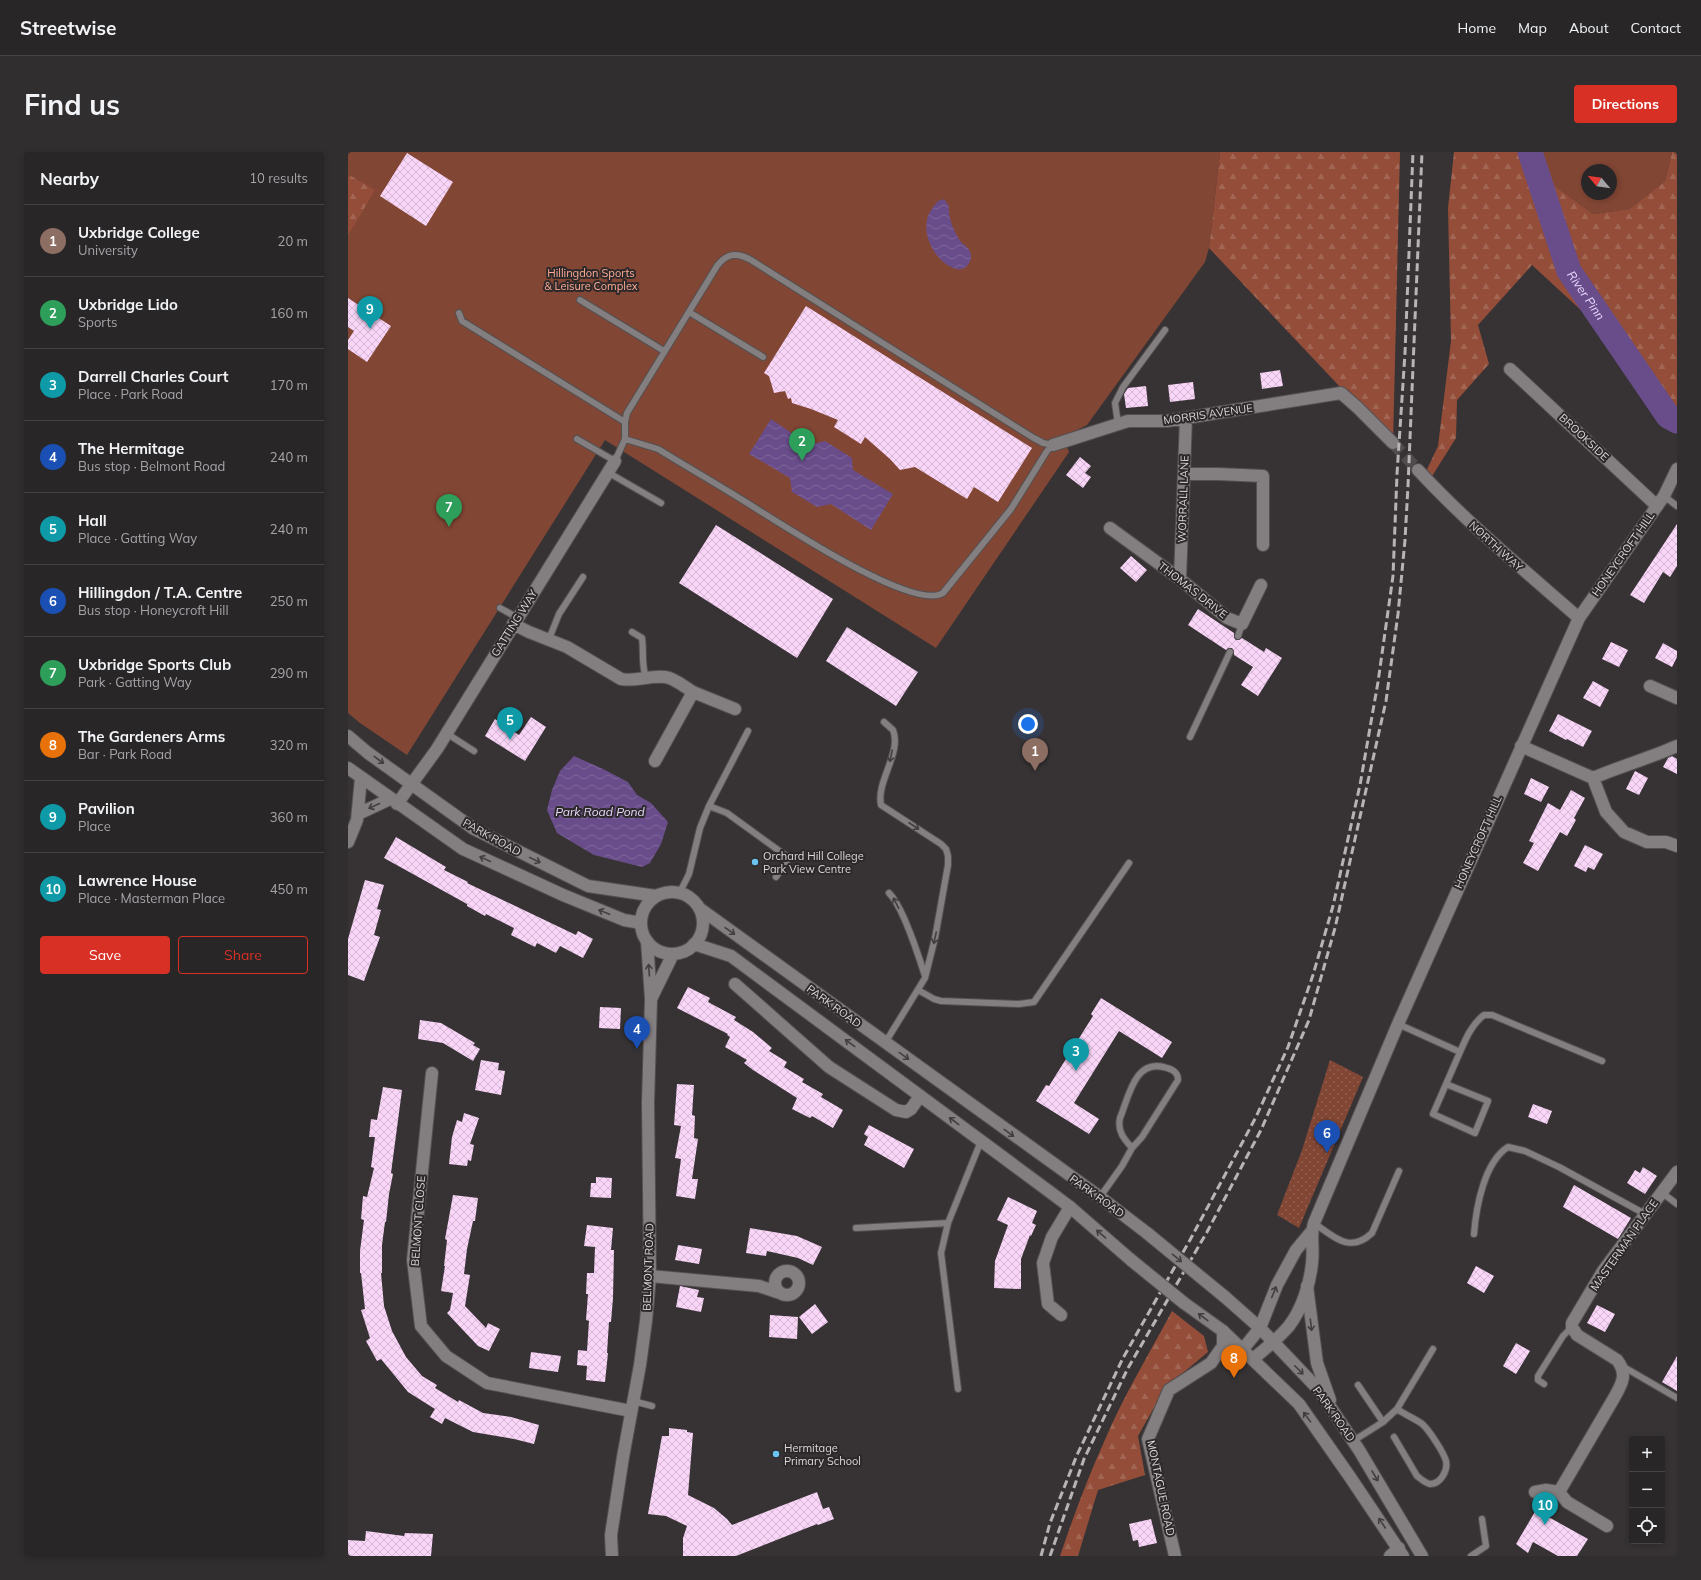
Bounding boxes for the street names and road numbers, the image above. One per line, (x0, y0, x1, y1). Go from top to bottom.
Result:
street label: MORRIS AVENUE (1162, 401, 1254, 427)
street label: BROOKSIDE (1556, 410, 1612, 464)
street label: WORRALL LANE (1174, 455, 1192, 543)
street label: HONEYCROFT HILL (1589, 509, 1657, 599)
street label: NORTH WAY (1466, 518, 1526, 574)
street label: THOMAS DRIVE (1156, 559, 1230, 621)
street label: GATTING WAY (488, 587, 540, 659)
street label: HONEYCROFT HILL (1451, 793, 1505, 891)
street label: PARK ROAD (461, 815, 523, 859)
street label: PARK ROAD (804, 981, 864, 1031)
street label: PARK ROAD (1067, 1171, 1127, 1221)
street label: BELMONT CLOSE (408, 1175, 428, 1267)
street label: MASTERMAN PLACE (1587, 1197, 1661, 1293)
street label: BELMONT ROAD (639, 1223, 657, 1311)
street label: PARK ROAD (1310, 1384, 1358, 1444)
street label: MONTAGUE ROAD (1144, 1439, 1178, 1537)

